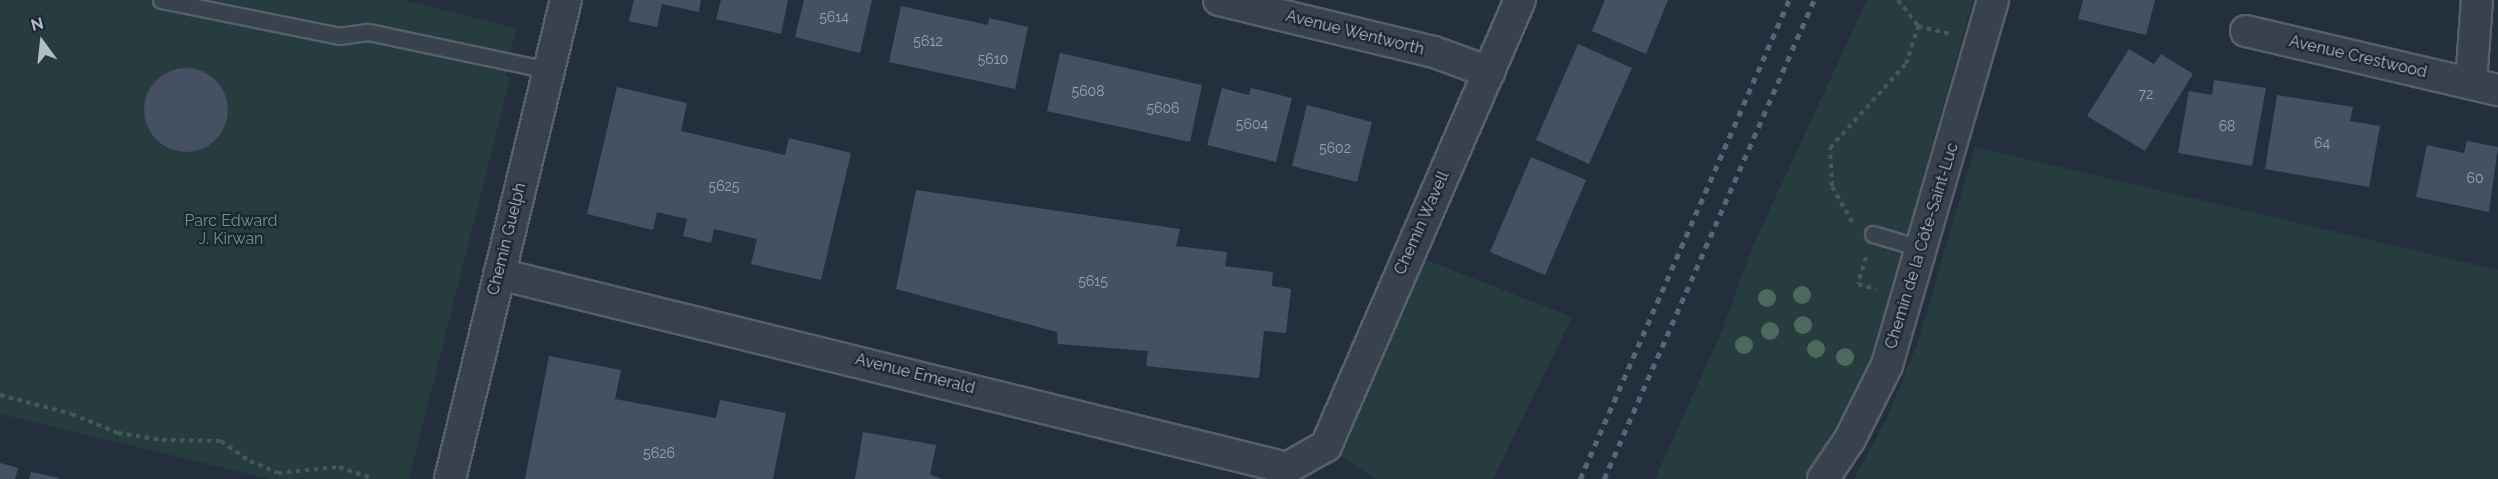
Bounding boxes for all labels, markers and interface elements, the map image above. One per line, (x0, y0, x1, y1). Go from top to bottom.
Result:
street label: Avenue Wentworth (1284, 6, 1426, 60)
house number: 5614 (819, 9, 849, 25)
north arrow (12, 12, 72, 72)
text: N (29, 13, 46, 35)
street label: Avenue Crestwood (2287, 32, 2429, 82)
house number: 5612 (913, 33, 943, 49)
house number: 5610 (978, 51, 1008, 67)
house number: 5608 (1072, 83, 1104, 99)
house number: 72 (2139, 86, 2153, 102)
house number: 5606 (1146, 100, 1180, 116)
house number: 5604 (1236, 116, 1268, 132)
house number: 68 (2219, 118, 2235, 134)
house number: 64 (2314, 135, 2330, 151)
house number: 5602 (1319, 140, 1351, 156)
street label: Chemin de la Côte-Saint-Luc (1881, 141, 1963, 351)
street label: Chemin Wavell (1390, 168, 1454, 278)
house number: 60 (2466, 170, 2484, 186)
house number: 5625 (709, 178, 739, 194)
street label: Chemin Guelph (484, 181, 530, 297)
park label: Parc Edward J. Kirwan (184, 211, 278, 249)
house number: 5615 (1078, 273, 1108, 289)
street label: Avenue Emerald (853, 350, 977, 398)
house number: 5626 (643, 445, 675, 461)

